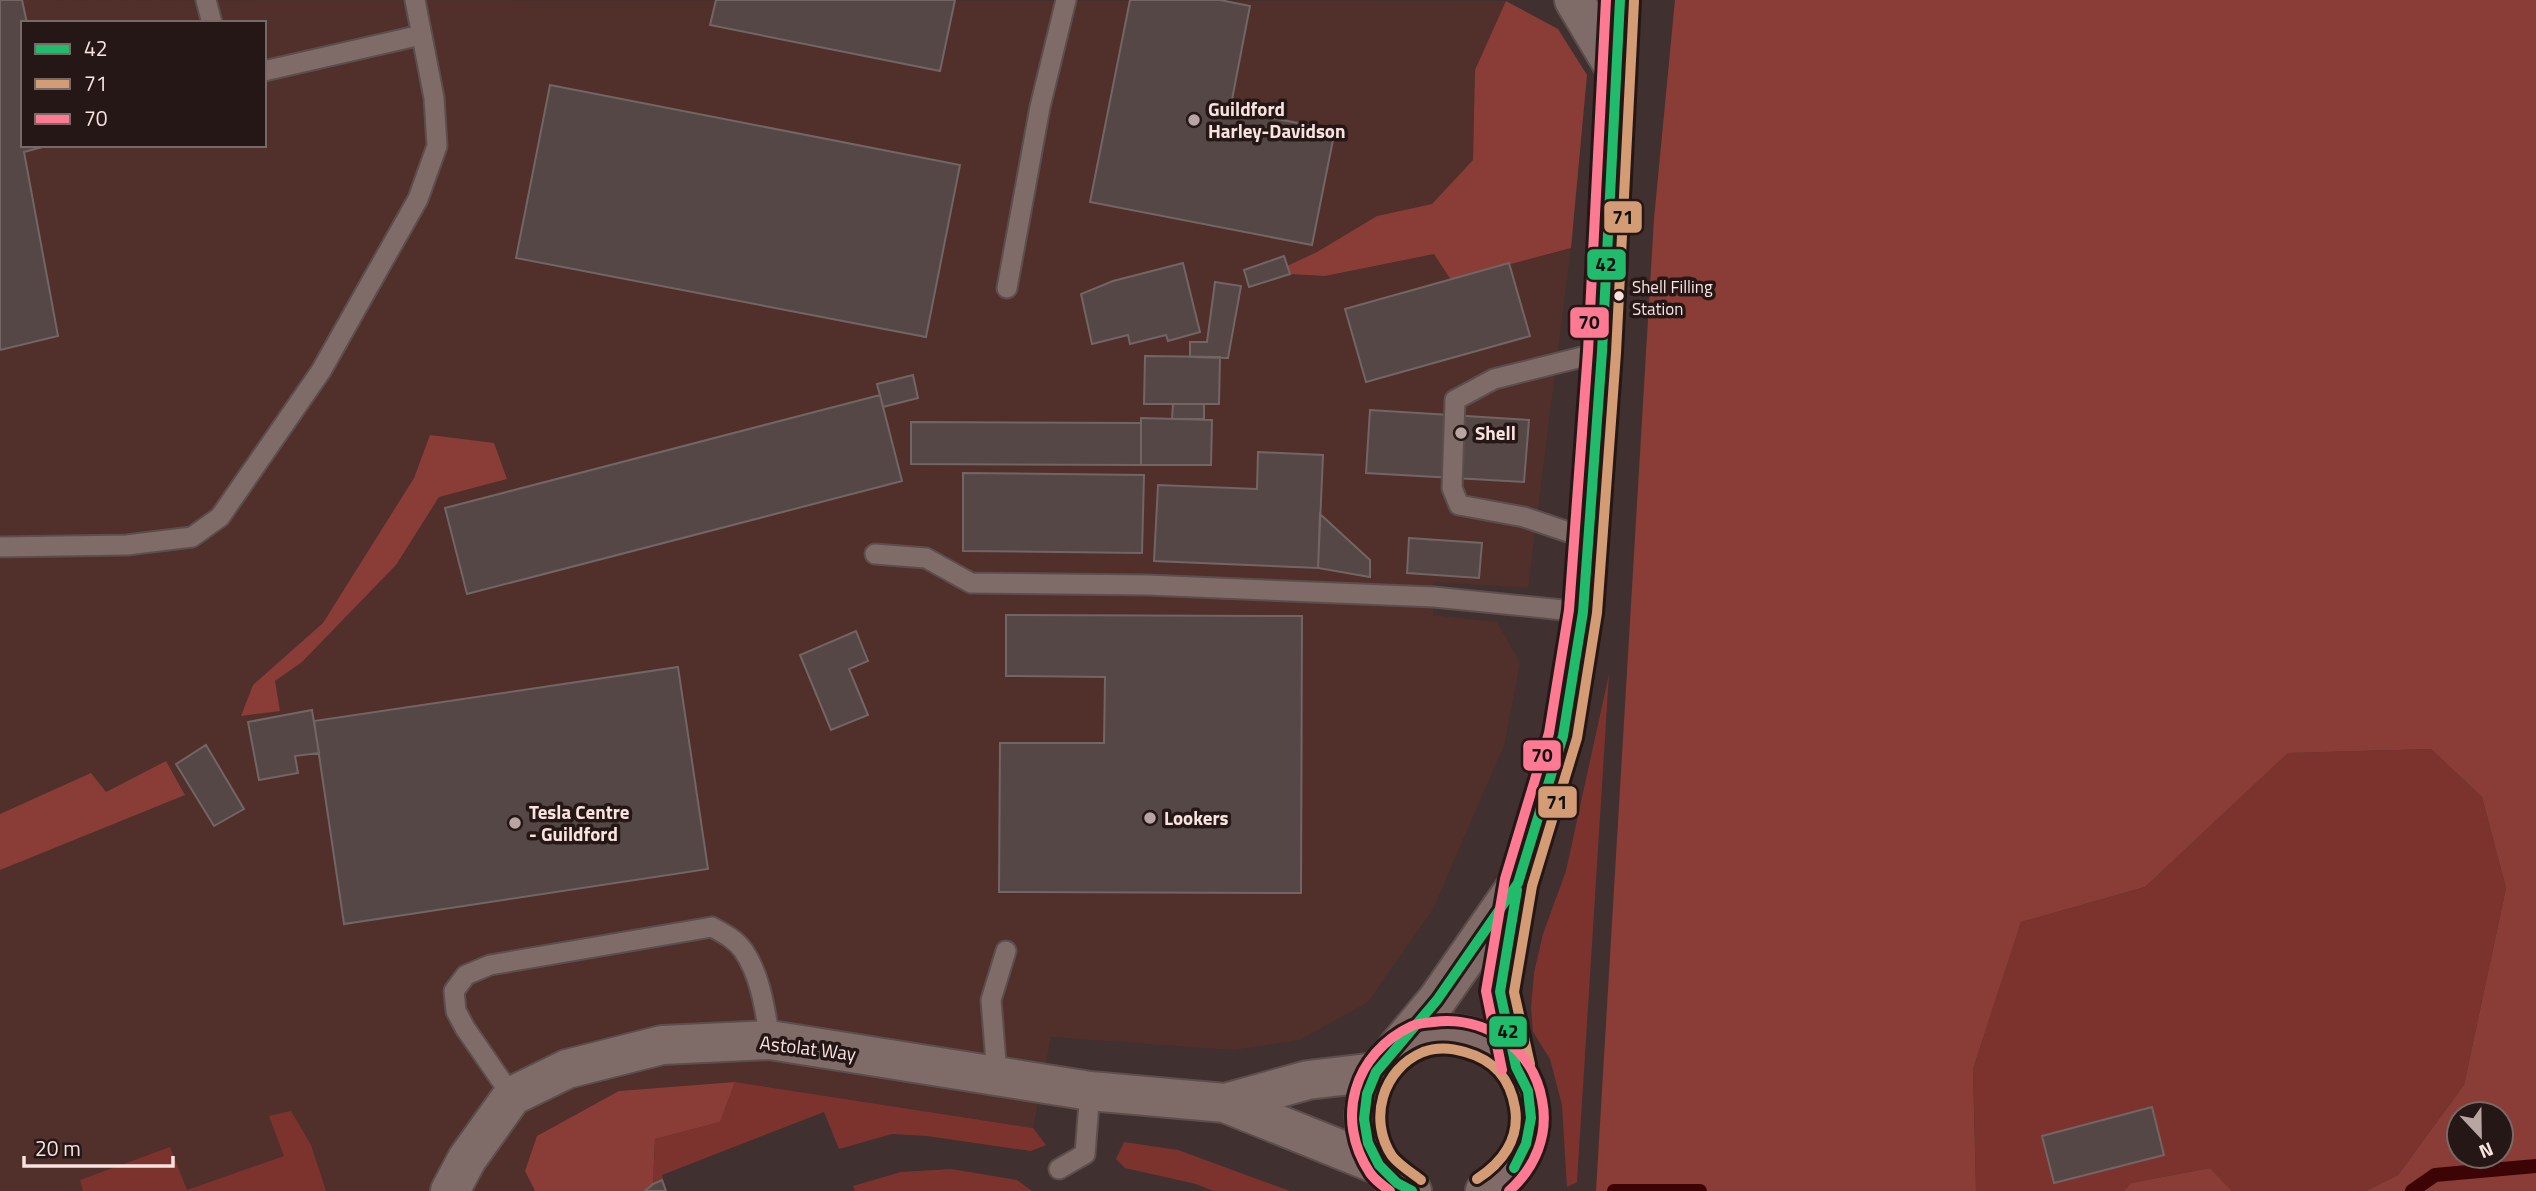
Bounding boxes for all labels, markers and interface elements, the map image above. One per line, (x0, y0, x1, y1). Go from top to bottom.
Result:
legend (21, 21, 266, 147)
text: 42 (84, 32, 108, 64)
text: 71 (84, 67, 108, 99)
place label: Guildford Harley-Davidson (1208, 94, 1345, 145)
text: 70 (84, 102, 108, 134)
marker: Guildford Harley-Davidson (1186, 112, 1202, 128)
line badge: 71 (1603, 200, 1643, 234)
text: 71 (1612, 202, 1634, 231)
line badge: 42 (1586, 248, 1627, 281)
text: 42 (1595, 249, 1617, 278)
place label: Shell Filling Station (1632, 274, 1713, 322)
marker: Shell Filling Station (1612, 289, 1626, 303)
line badge: 70 (1569, 306, 1610, 339)
text: 70 (1578, 307, 1600, 336)
place label: Shell (1475, 418, 1516, 447)
marker: Shell (1453, 425, 1469, 441)
line badge: 70 (1522, 739, 1562, 772)
text: 70 (1531, 740, 1553, 769)
line badge: 71 (1537, 785, 1578, 819)
text: 71 (1546, 787, 1568, 816)
place label: Tesla Centre - Guildford (529, 797, 630, 848)
place label: Lookers (1164, 803, 1229, 832)
marker: Lookers (1142, 810, 1158, 826)
marker: Tesla Centre - Guildford (507, 815, 523, 831)
line badge: 42 (1488, 1015, 1528, 1048)
text: 42 (1497, 1016, 1519, 1045)
street label: Astolat Way (758, 1027, 858, 1068)
north arrow (2445, 1100, 2515, 1170)
scale bar (24, 1124, 173, 1168)
text: 20 m (35, 1132, 81, 1164)
text: N (2475, 1135, 2498, 1167)

